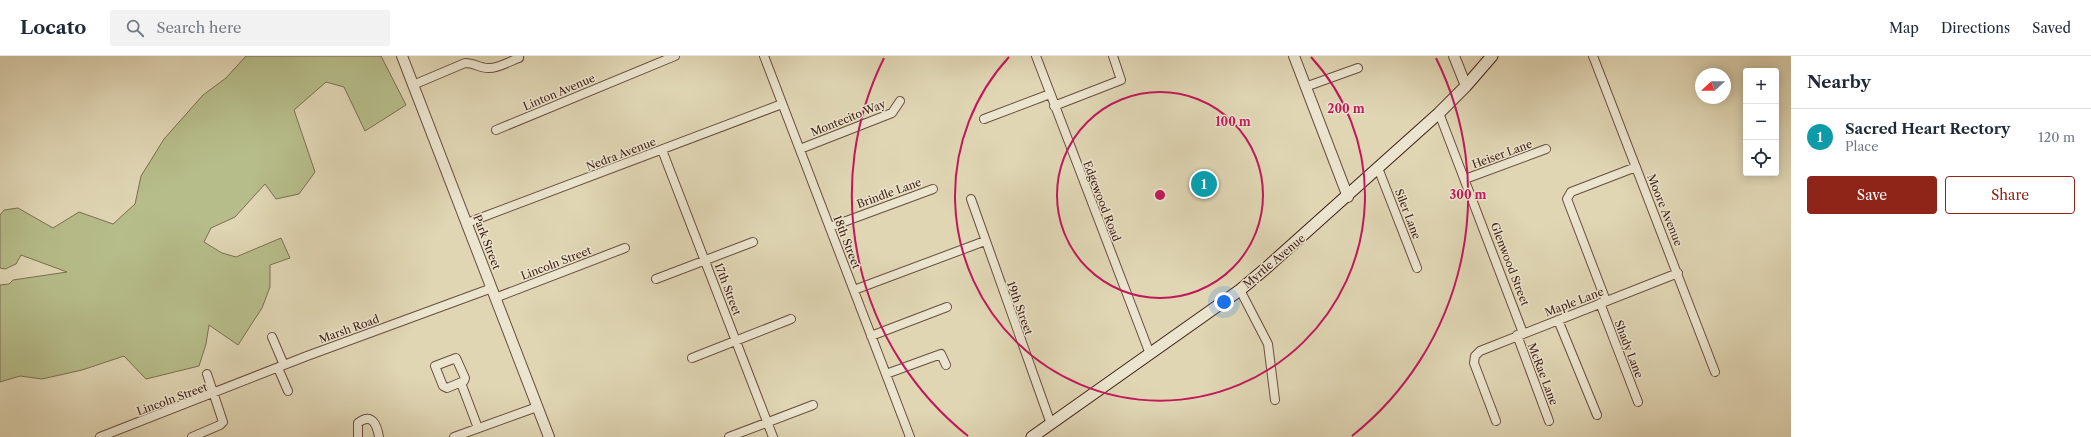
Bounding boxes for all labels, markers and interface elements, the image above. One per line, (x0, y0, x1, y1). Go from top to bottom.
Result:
search box (110, 10, 390, 46)
text: Locato (20, 16, 86, 39)
icon: search (124, 17, 146, 39)
text: Search here (156, 18, 241, 37)
text: Map (1889, 19, 1919, 37)
text: Directions (1941, 19, 2010, 37)
text: Saved (2032, 19, 2071, 37)
north arrow (1695, 68, 1731, 104)
map controls (1743, 68, 1779, 176)
button: + (1743, 68, 1779, 104)
street label: Linton Avenue (521, 71, 597, 113)
text: Nearby (1807, 72, 1871, 92)
street label: Montecito Way (809, 96, 888, 139)
text: 200 m (1327, 101, 1365, 116)
button: − (1743, 104, 1779, 140)
text: 100 m (1215, 114, 1251, 129)
text: Sacred Heart Rectory (1845, 119, 2010, 138)
text: 1 (1817, 129, 1823, 145)
text: 120 m (2038, 129, 2075, 145)
street label: Nedra Avenue (584, 134, 658, 174)
street label: Heiser Lane (1470, 137, 1534, 171)
text: Place (1845, 138, 1878, 154)
button: locate (1743, 140, 1779, 176)
street label: Edgewood Road (1080, 159, 1124, 244)
pin: 1 (1191, 169, 1217, 199)
street label: Moore Avenue (1644, 172, 1686, 248)
street label: Brindle Lane (855, 175, 923, 211)
button: Save (1807, 176, 1937, 214)
button: Share (1945, 176, 2075, 214)
street label: Siler Lane (1392, 187, 1424, 241)
text: 300 m (1449, 187, 1487, 202)
centre of rings (1153, 188, 1167, 202)
street label: Park Street (470, 213, 504, 272)
street label: 18th Street (830, 213, 864, 271)
street label: Glenwood Street (1488, 220, 1532, 308)
street label: Myrtle Avenue (1240, 231, 1308, 291)
street label: Lincoln Street (519, 243, 593, 283)
street label: 17th Street (712, 261, 744, 317)
street label: 19th Street (1004, 279, 1036, 337)
street label: Maple Lane (1543, 284, 1605, 320)
your location (1214, 292, 1234, 312)
street label: Marsh Road (317, 312, 381, 346)
street label: Shady Lane (1612, 318, 1646, 380)
street label: McRae Lane (1525, 341, 1561, 407)
street label: Lincoln Street (135, 380, 209, 418)

